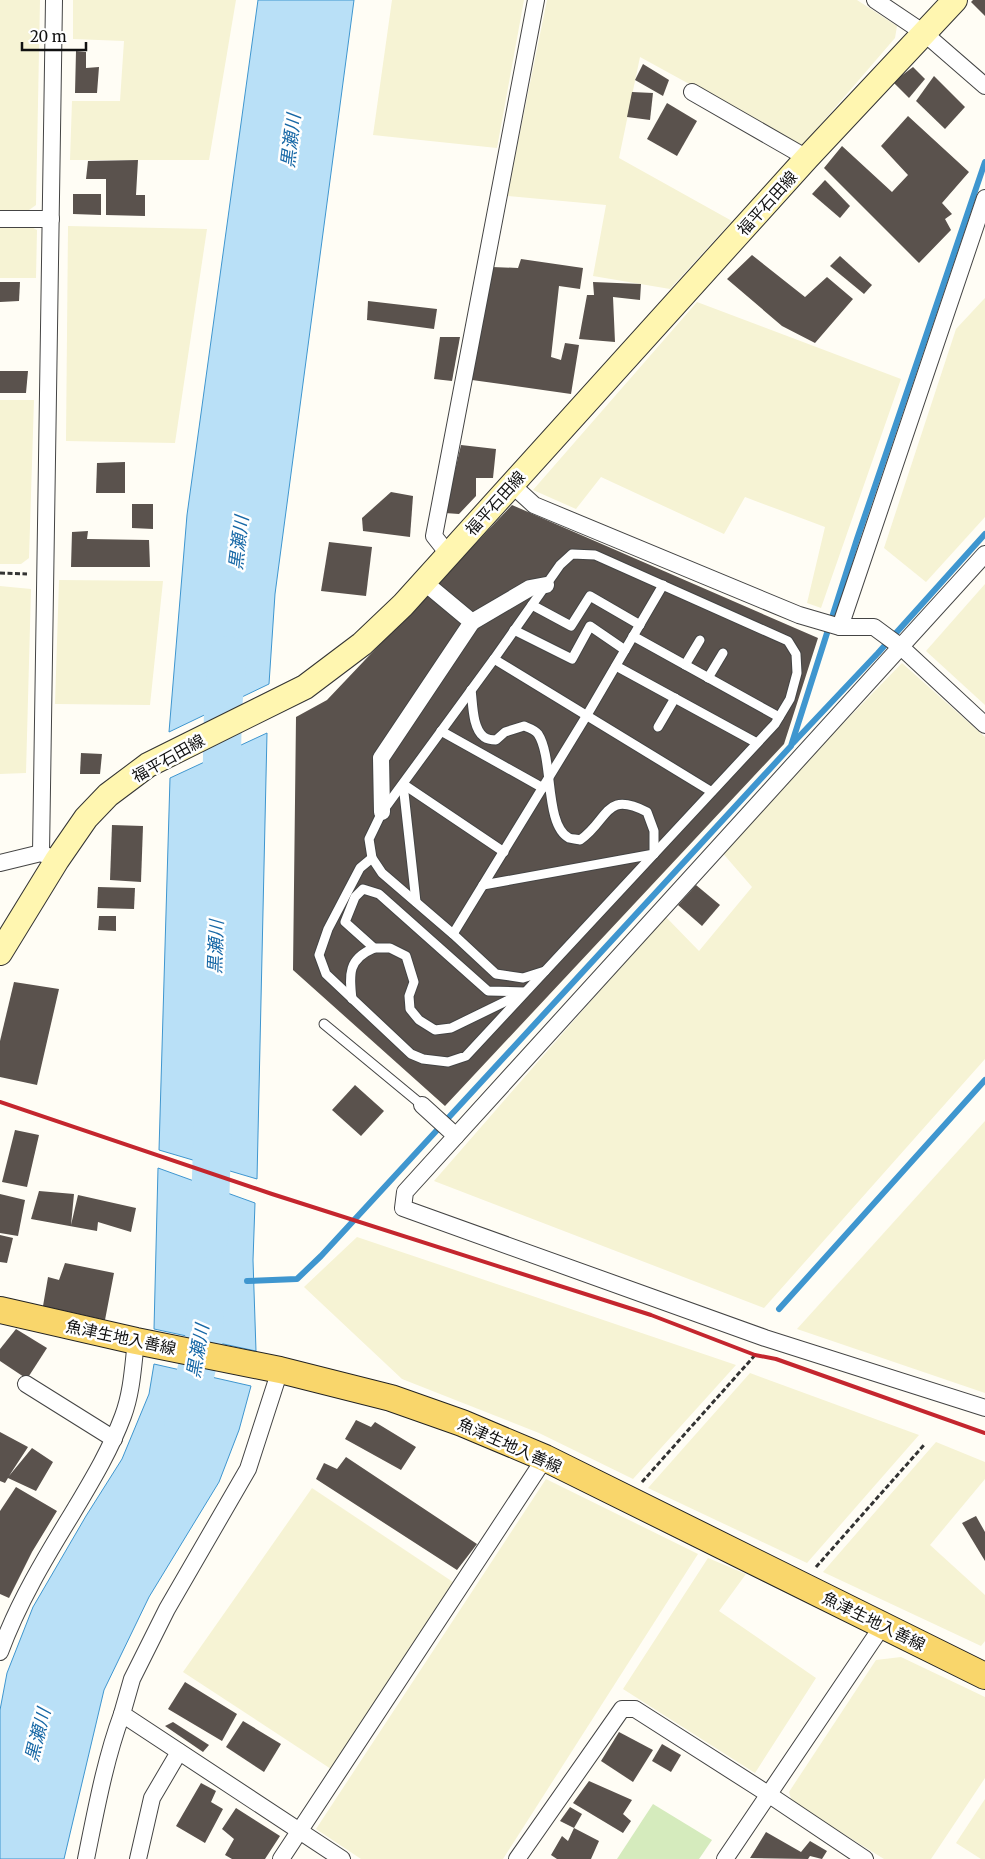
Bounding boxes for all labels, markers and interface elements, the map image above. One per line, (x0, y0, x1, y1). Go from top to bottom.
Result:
scale bar (22, 20, 86, 52)
text: 20 m (30, 27, 67, 46)
water label: 黒瀬川 (276, 111, 305, 169)
street label: 福平石田線 (733, 167, 801, 239)
street label: 福平石田線 (461, 467, 529, 539)
water label: 黒瀬川 (224, 513, 253, 571)
street label: 福平石田線 (128, 730, 208, 786)
water label: 黒瀬川 (203, 918, 228, 974)
street label: 魚津生地入善線 (64, 1316, 178, 1358)
water label: 黒瀬川 (181, 1320, 214, 1379)
street label: 魚津生地入善線 (455, 1413, 565, 1477)
street label: 魚津生地入善線 (819, 1587, 929, 1655)
water label: 黒瀬川 (20, 1704, 56, 1764)

